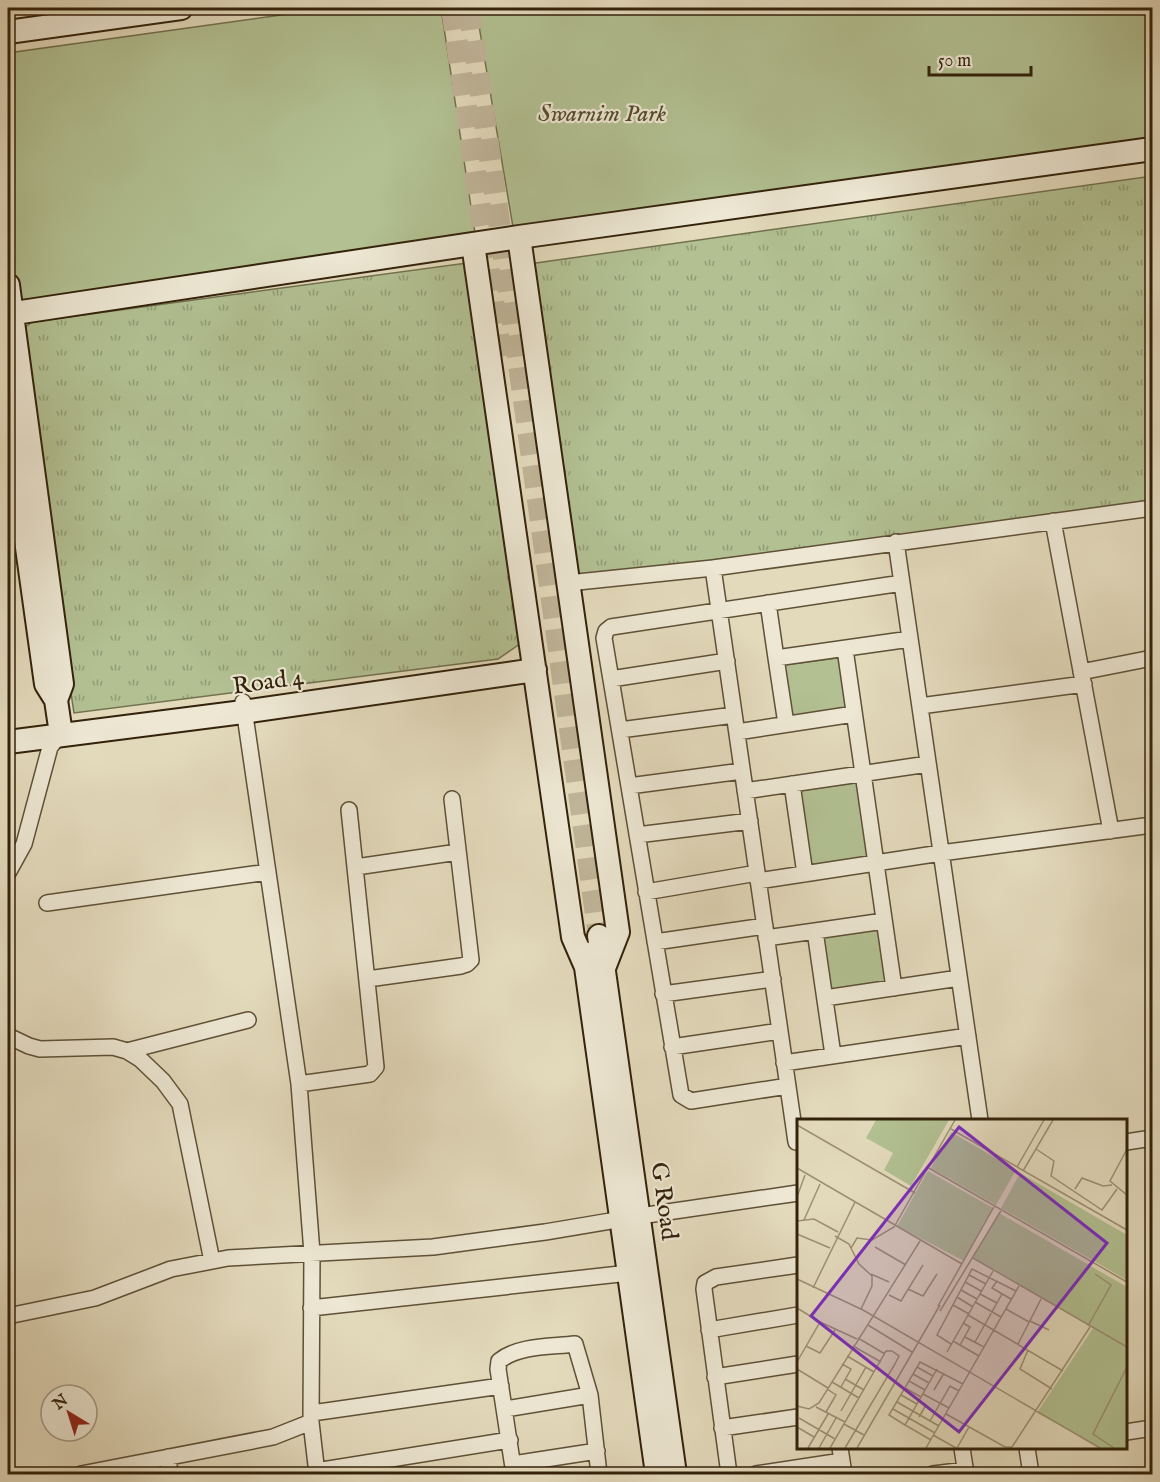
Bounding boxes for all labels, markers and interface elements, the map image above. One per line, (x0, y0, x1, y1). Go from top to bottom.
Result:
scale bar (929, 39, 1031, 77)
text: 50 m (938, 50, 971, 73)
park label: Swarnim Park (538, 99, 666, 130)
street label: Road 4 (231, 662, 306, 703)
inset map (797, 1119, 1127, 1449)
street label: G Road (643, 1160, 684, 1242)
north arrow (39, 1383, 99, 1443)
text: N (49, 1391, 73, 1416)

